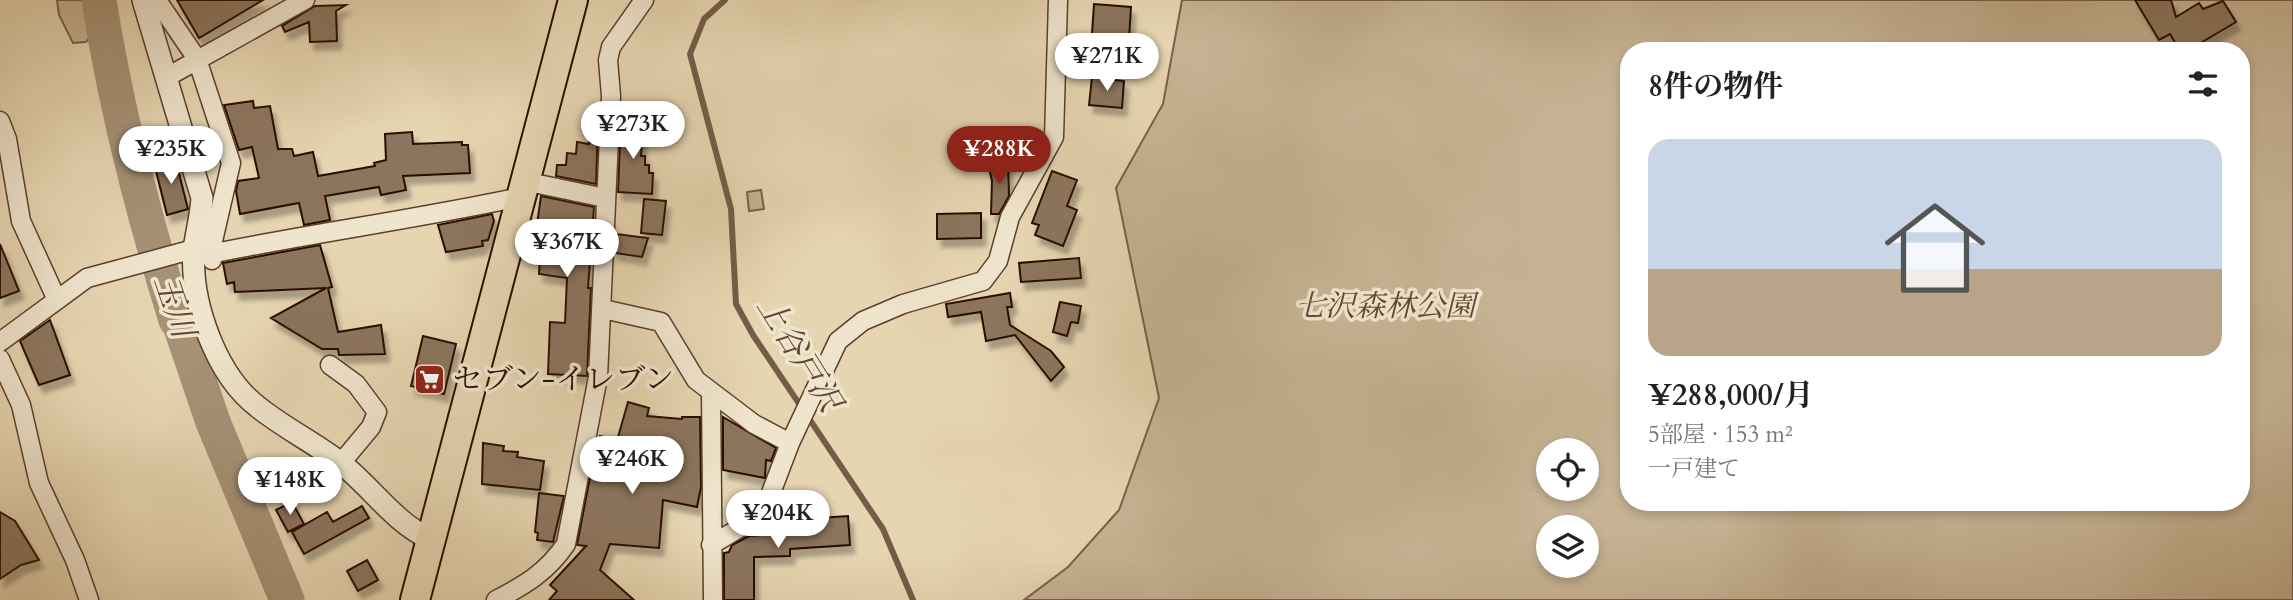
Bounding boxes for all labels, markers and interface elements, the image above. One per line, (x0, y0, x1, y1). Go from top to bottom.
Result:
pin: ¥271K (1058, 34, 1156, 93)
text: ¥271K (1071, 40, 1143, 71)
icon: filters (2184, 65, 2222, 103)
text: 8件の物件 (1648, 66, 1783, 107)
pin: ¥273K (584, 102, 682, 161)
text: ¥273K (597, 108, 669, 139)
pin: ¥235K (122, 127, 220, 186)
pin: ¥288K (950, 127, 1048, 186)
text: ¥235K (135, 133, 207, 164)
text: ¥288K (963, 133, 1035, 164)
icon: home (1872, 185, 1998, 311)
pin: ¥367K (518, 219, 616, 279)
text: ¥367K (531, 226, 603, 257)
water label: 玉川 (143, 269, 206, 346)
park label: 七沢森林公園 (1295, 286, 1480, 327)
water label: 上谷戸沢 (746, 288, 854, 423)
place label: セブン-イレブン (453, 359, 674, 400)
supermarket icon: セブン-イレブン (413, 362, 447, 396)
text: ¥288,000/月 (1648, 375, 1814, 416)
text: 5部屋 · 153 m² (1648, 419, 1793, 450)
pin: ¥246K (583, 436, 681, 496)
map controls (1536, 438, 1599, 578)
button: locate (1536, 438, 1599, 501)
text: ¥246K (596, 443, 668, 474)
text: 一戸建て (1648, 453, 1740, 484)
pin: ¥148K (241, 458, 339, 517)
text: ¥148K (254, 464, 326, 495)
pin: ¥204K (729, 490, 827, 550)
text: ¥204K (742, 497, 814, 528)
button: layers (1536, 515, 1599, 578)

